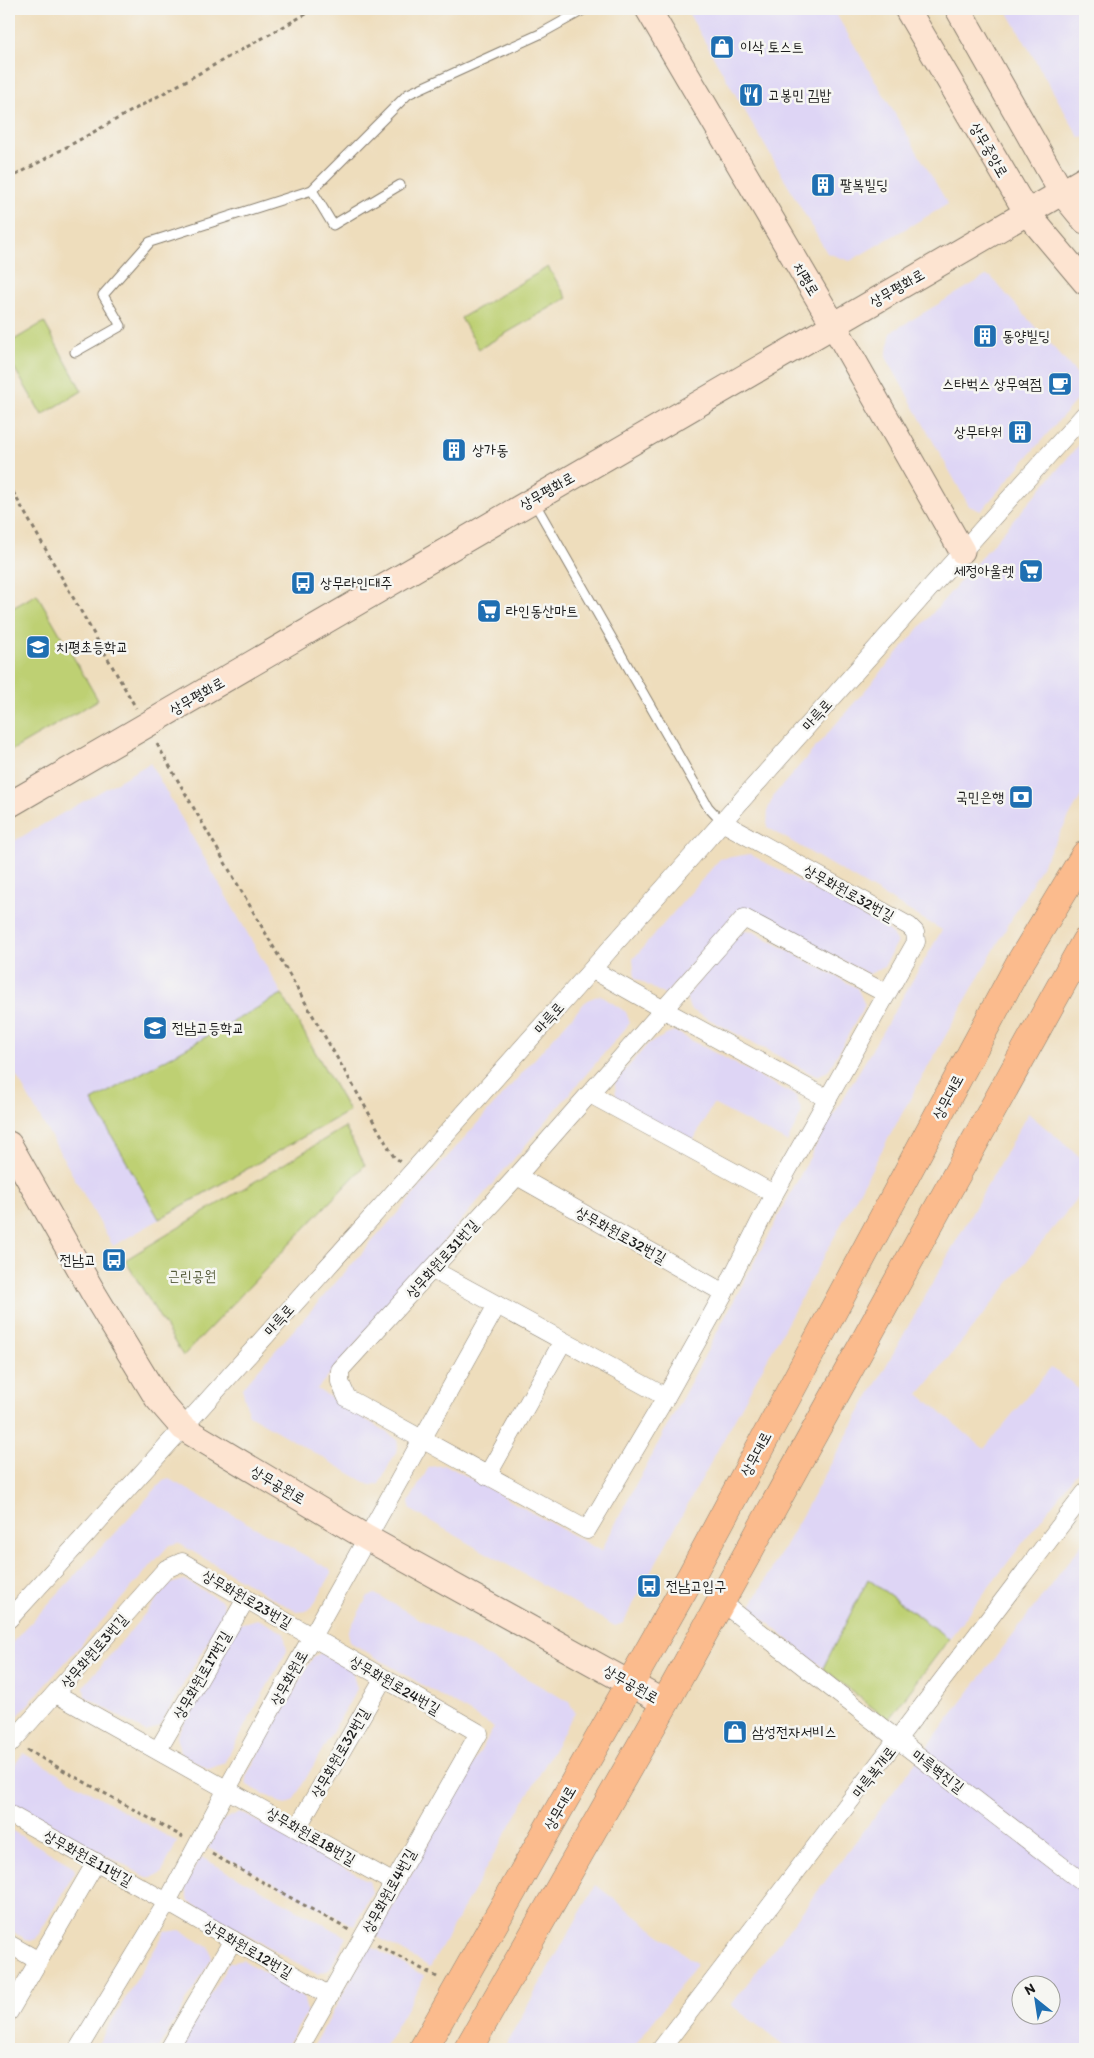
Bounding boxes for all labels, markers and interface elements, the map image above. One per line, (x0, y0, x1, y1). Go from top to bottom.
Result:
shop icon: 이삭 토스트 (709, 34, 735, 60)
place label: 이삭 토스트 (740, 38, 804, 56)
restaurant icon: 고봉민 김밥 (738, 82, 764, 108)
place label: 고봉민 김밥 (768, 86, 832, 104)
street label: 상무중앙로 (966, 119, 1012, 181)
building icon: 팔복빌딩 (810, 172, 836, 198)
place label: 팔복빌딩 (840, 176, 888, 194)
street label: 치평로 (789, 259, 823, 299)
street label: 상무평화로 (866, 265, 928, 311)
building icon: 동양빌딩 (972, 323, 998, 349)
place label: 동양빌딩 (1002, 327, 1050, 345)
cafe icon: 스타벅스 상무역점 (1047, 371, 1073, 397)
place label: 스타벅스 상무역점 (942, 375, 1042, 393)
building icon: 상무타워 (1007, 419, 1033, 445)
place label: 상무타워 (954, 423, 1002, 441)
building icon: 상가동 (441, 437, 467, 463)
place label: 상가동 (472, 441, 508, 459)
street label: 상무평화로 (516, 468, 578, 514)
supermarket icon: 세정아울렛 (1018, 558, 1044, 584)
place label: 세정아울렛 (954, 562, 1014, 580)
bus stop icon: 상무라인대주 (290, 570, 316, 596)
place label: 상무라인대주 (320, 574, 392, 592)
supermarket icon: 라인동산마트 (476, 598, 502, 624)
place label: 라인동산마트 (506, 602, 578, 620)
school or university icon: 치평초등학교 (25, 634, 51, 660)
place label: 치평초등학교 (56, 638, 128, 656)
street label: 상무평화로 (166, 673, 228, 719)
street label: 마륵로 (798, 696, 836, 734)
bank icon: 국민은행 (1008, 784, 1034, 810)
place label: 국민은행 (956, 788, 1004, 806)
street label: 상무화원로32번길 (801, 861, 897, 925)
street label: 마륵로 (530, 999, 568, 1037)
school or university icon: 전남고등학교 (142, 1015, 168, 1041)
place label: 전남고등학교 (172, 1019, 244, 1037)
street label: 상무대로 (929, 1071, 967, 1123)
street label: 상무화원로32번길 (573, 1203, 669, 1267)
street label: 상무화원로31번길 (402, 1216, 482, 1302)
bus stop icon: 전남고 (101, 1247, 127, 1273)
place label: 전남고 (60, 1251, 96, 1269)
park label: 근린공원 (168, 1267, 216, 1285)
street label: 마륵로 (260, 1301, 298, 1339)
street label: 상무대로 (737, 1428, 775, 1480)
street label: 상무공원로 (247, 1462, 309, 1508)
street label: 상무화원로23번길 (199, 1566, 295, 1632)
bus stop icon: 전남고입구 (636, 1573, 662, 1599)
place label: 전남고입구 (666, 1577, 726, 1595)
street label: 상무화원로3번길 (57, 1610, 131, 1692)
street label: 상무화원로17번길 (169, 1628, 235, 1722)
street label: 상무화원로 (266, 1647, 312, 1709)
street label: 상무화원로24번길 (347, 1652, 443, 1718)
street label: 상무공원로 (600, 1661, 662, 1707)
street label: 상무화원로32번길 (307, 1705, 373, 1801)
shop icon: 삼성전자서비스 (722, 1719, 748, 1745)
place label: 삼성전자서비스 (752, 1723, 837, 1741)
street label: 마륵복개로 (848, 1743, 900, 1801)
street label: 마륵벽진길 (908, 1746, 968, 1796)
street label: 상무대로 (540, 1783, 580, 1833)
street label: 상무화원로18번길 (263, 1803, 359, 1869)
street label: 상무화원로11번길 (41, 1826, 135, 1890)
street label: 상무화원로4번길 (358, 1846, 420, 1936)
street label: 상무화원로12번길 (200, 1916, 296, 1982)
north arrow (1012, 1976, 1062, 2026)
text: N (1021, 1979, 1038, 1999)

